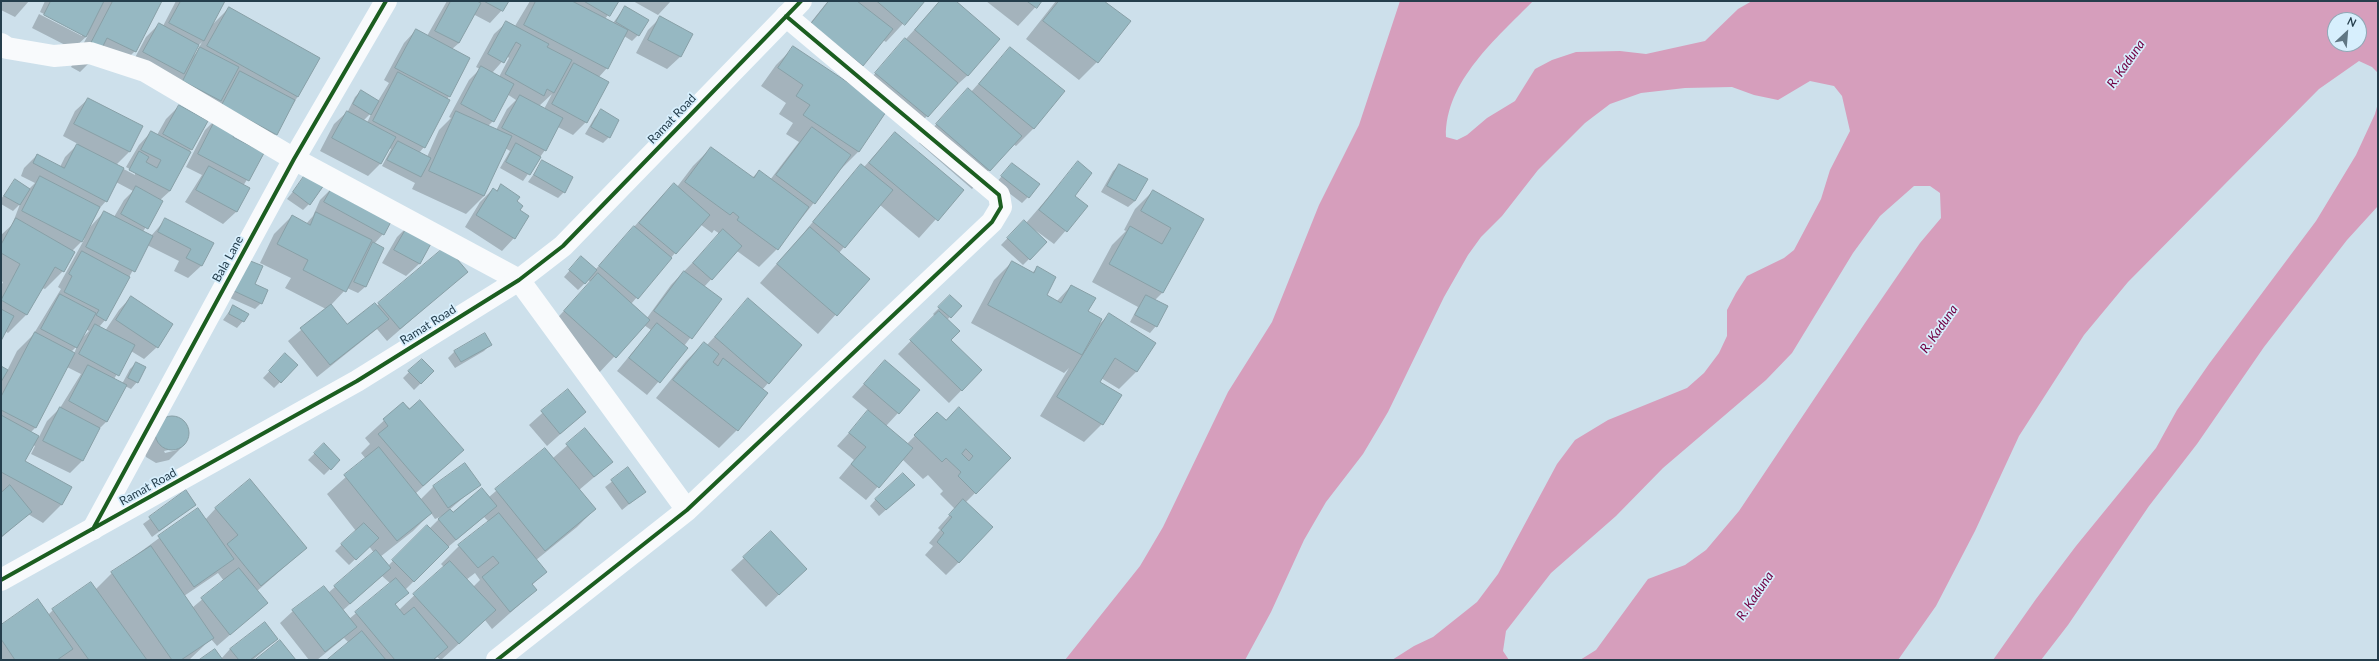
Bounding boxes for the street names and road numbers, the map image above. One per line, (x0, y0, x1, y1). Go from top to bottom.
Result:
street label: Ramat Road (645, 91, 699, 147)
street label: Bala Lane (209, 233, 247, 285)
street label: Ramat Road (397, 302, 459, 348)
street label: Ramat Road (117, 465, 179, 509)

